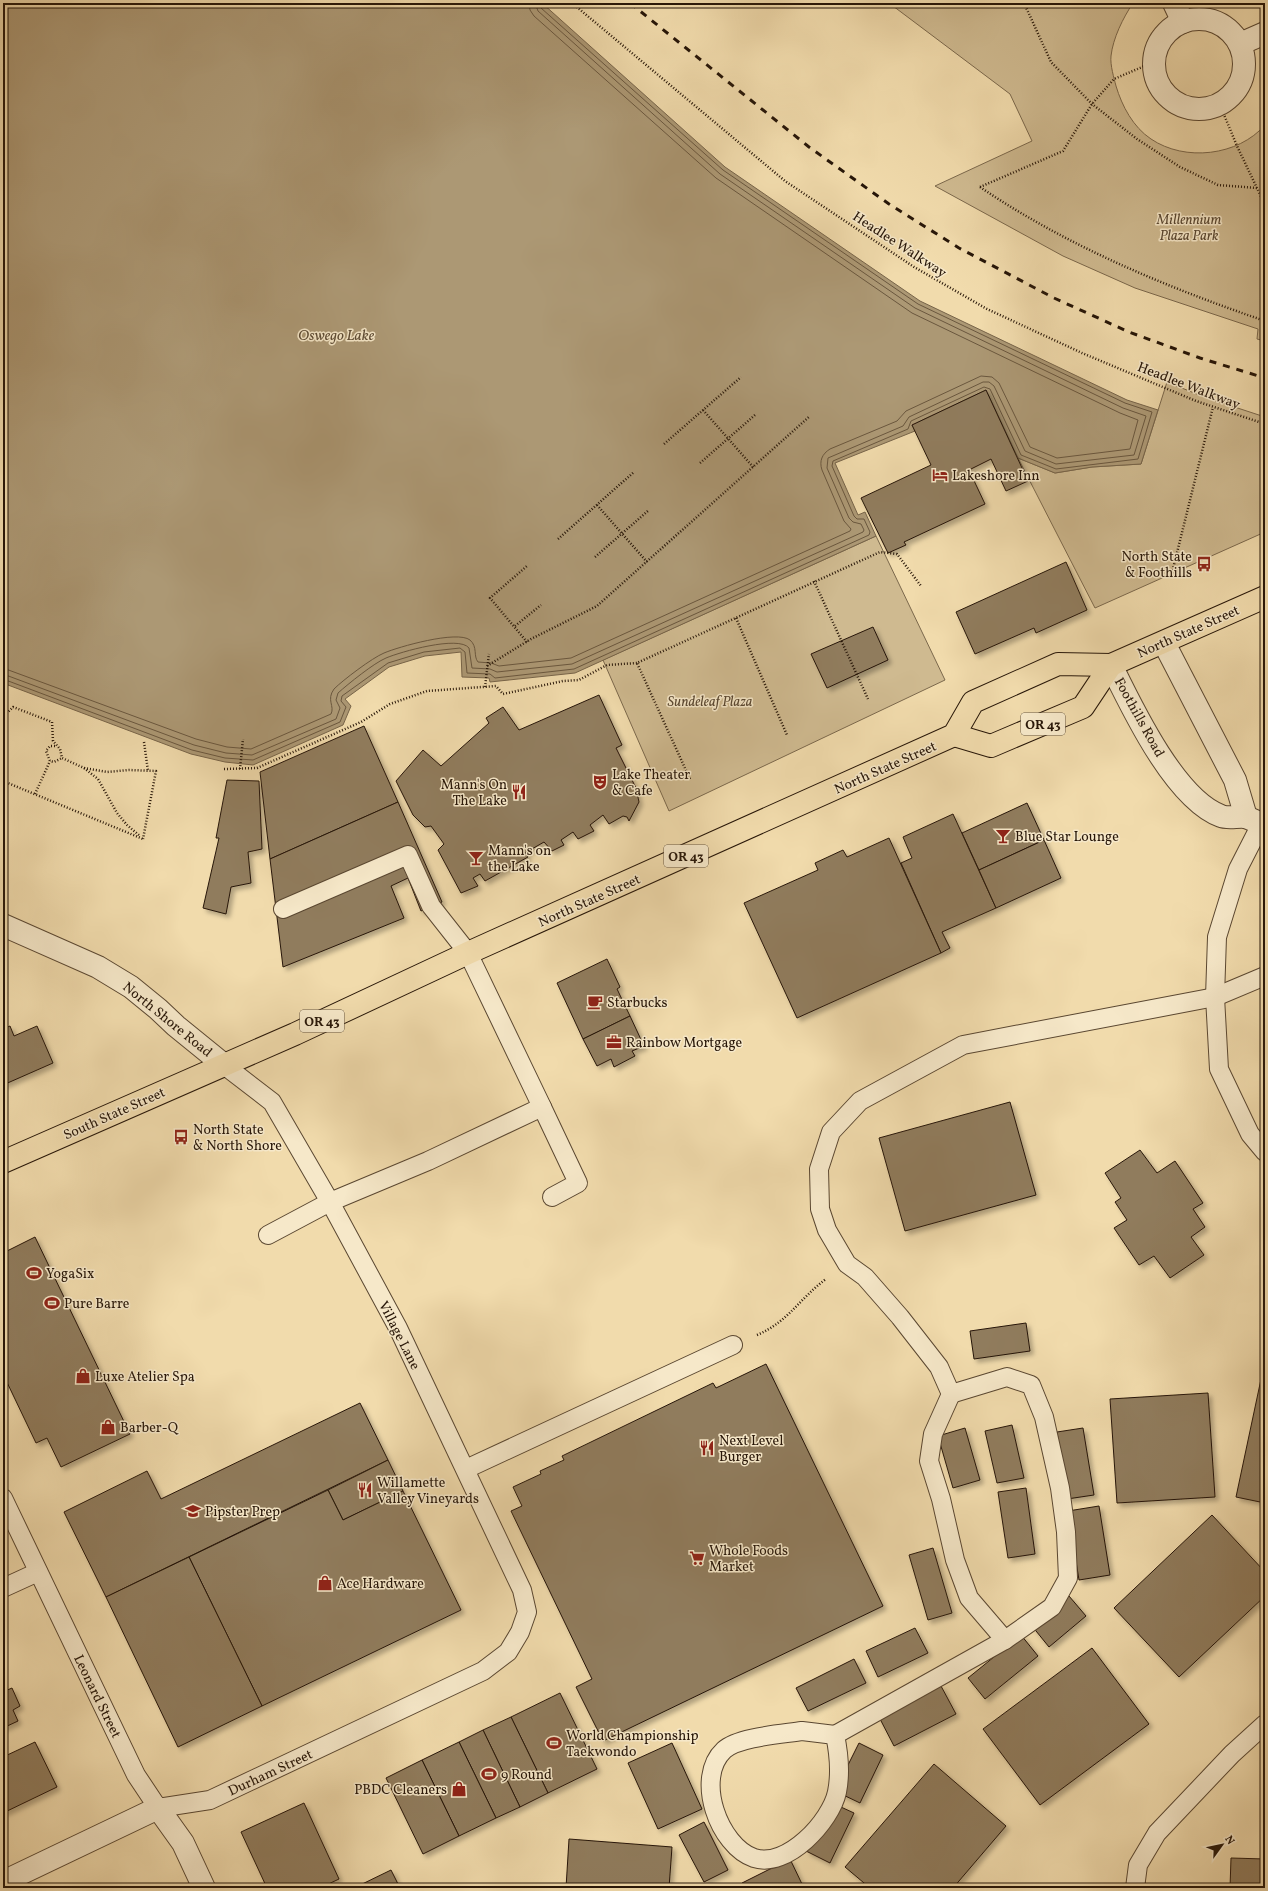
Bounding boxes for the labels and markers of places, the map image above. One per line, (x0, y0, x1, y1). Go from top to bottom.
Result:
hotel icon: Lakeshore Inn (931, 466, 949, 484)
place label: Lakeshore Inn (952, 467, 1040, 486)
place label: North State & Foothills (1121, 548, 1192, 583)
bus stop icon: North State & Foothills (1195, 555, 1213, 573)
place label: Lake Theater & Cafe (612, 766, 690, 801)
theatre icon: Lake Theater & Cafe (591, 773, 609, 791)
place label: Mann's On The Lake (441, 776, 507, 811)
restaurant icon: Mann's On The Lake (510, 783, 528, 801)
bar icon: Blue Star Lounge (994, 827, 1012, 845)
place label: Blue Star Lounge (1015, 828, 1119, 847)
place label: Mann's on the Lake (488, 842, 551, 877)
bar icon: Mann's on the Lake (467, 849, 485, 867)
cafe icon: Starbucks (586, 993, 604, 1011)
place label: Starbucks (607, 994, 668, 1013)
office icon: Rainbow Mortgage (605, 1033, 623, 1051)
place label: Rainbow Mortgage (626, 1034, 743, 1053)
place label: North State & North Shore (193, 1121, 282, 1156)
bus stop icon: North State & North Shore (172, 1128, 190, 1146)
sports icon: YogaSix (25, 1264, 43, 1282)
place label: YogaSix (46, 1265, 94, 1284)
sports icon: Pure Barre (43, 1294, 61, 1312)
place label: Pure Barre (64, 1295, 130, 1314)
shop icon: Luxe Atelier Spa (74, 1367, 92, 1385)
place label: Luxe Atelier Spa (95, 1368, 195, 1387)
shop icon: Barber-Q (99, 1418, 117, 1436)
place label: Barber-Q (120, 1419, 179, 1438)
place label: Next Level Burger (719, 1432, 783, 1467)
restaurant icon: Next Level Burger (698, 1439, 716, 1457)
place label: Willamette Valley Vineyards (377, 1474, 479, 1509)
restaurant icon: Willamette Valley Vineyards (356, 1481, 374, 1499)
school or university icon: Pipster Prep (184, 1502, 202, 1520)
place label: Pipster Prep (205, 1503, 280, 1522)
place label: Whole Foods Market (709, 1542, 788, 1577)
supermarket icon: Whole Foods Market (688, 1549, 706, 1567)
shop icon: Ace Hardware (316, 1574, 334, 1592)
place label: Ace Hardware (337, 1575, 424, 1594)
place label: World Championship Taekwondo (566, 1727, 699, 1762)
sports icon: World Championship Taekwondo (545, 1734, 563, 1752)
sports icon: 9 Round (480, 1765, 498, 1783)
place label: 9 Round (501, 1766, 552, 1785)
shop icon: PBDC Cleaners (450, 1780, 468, 1798)
place label: PBDC Cleaners (354, 1781, 447, 1800)

